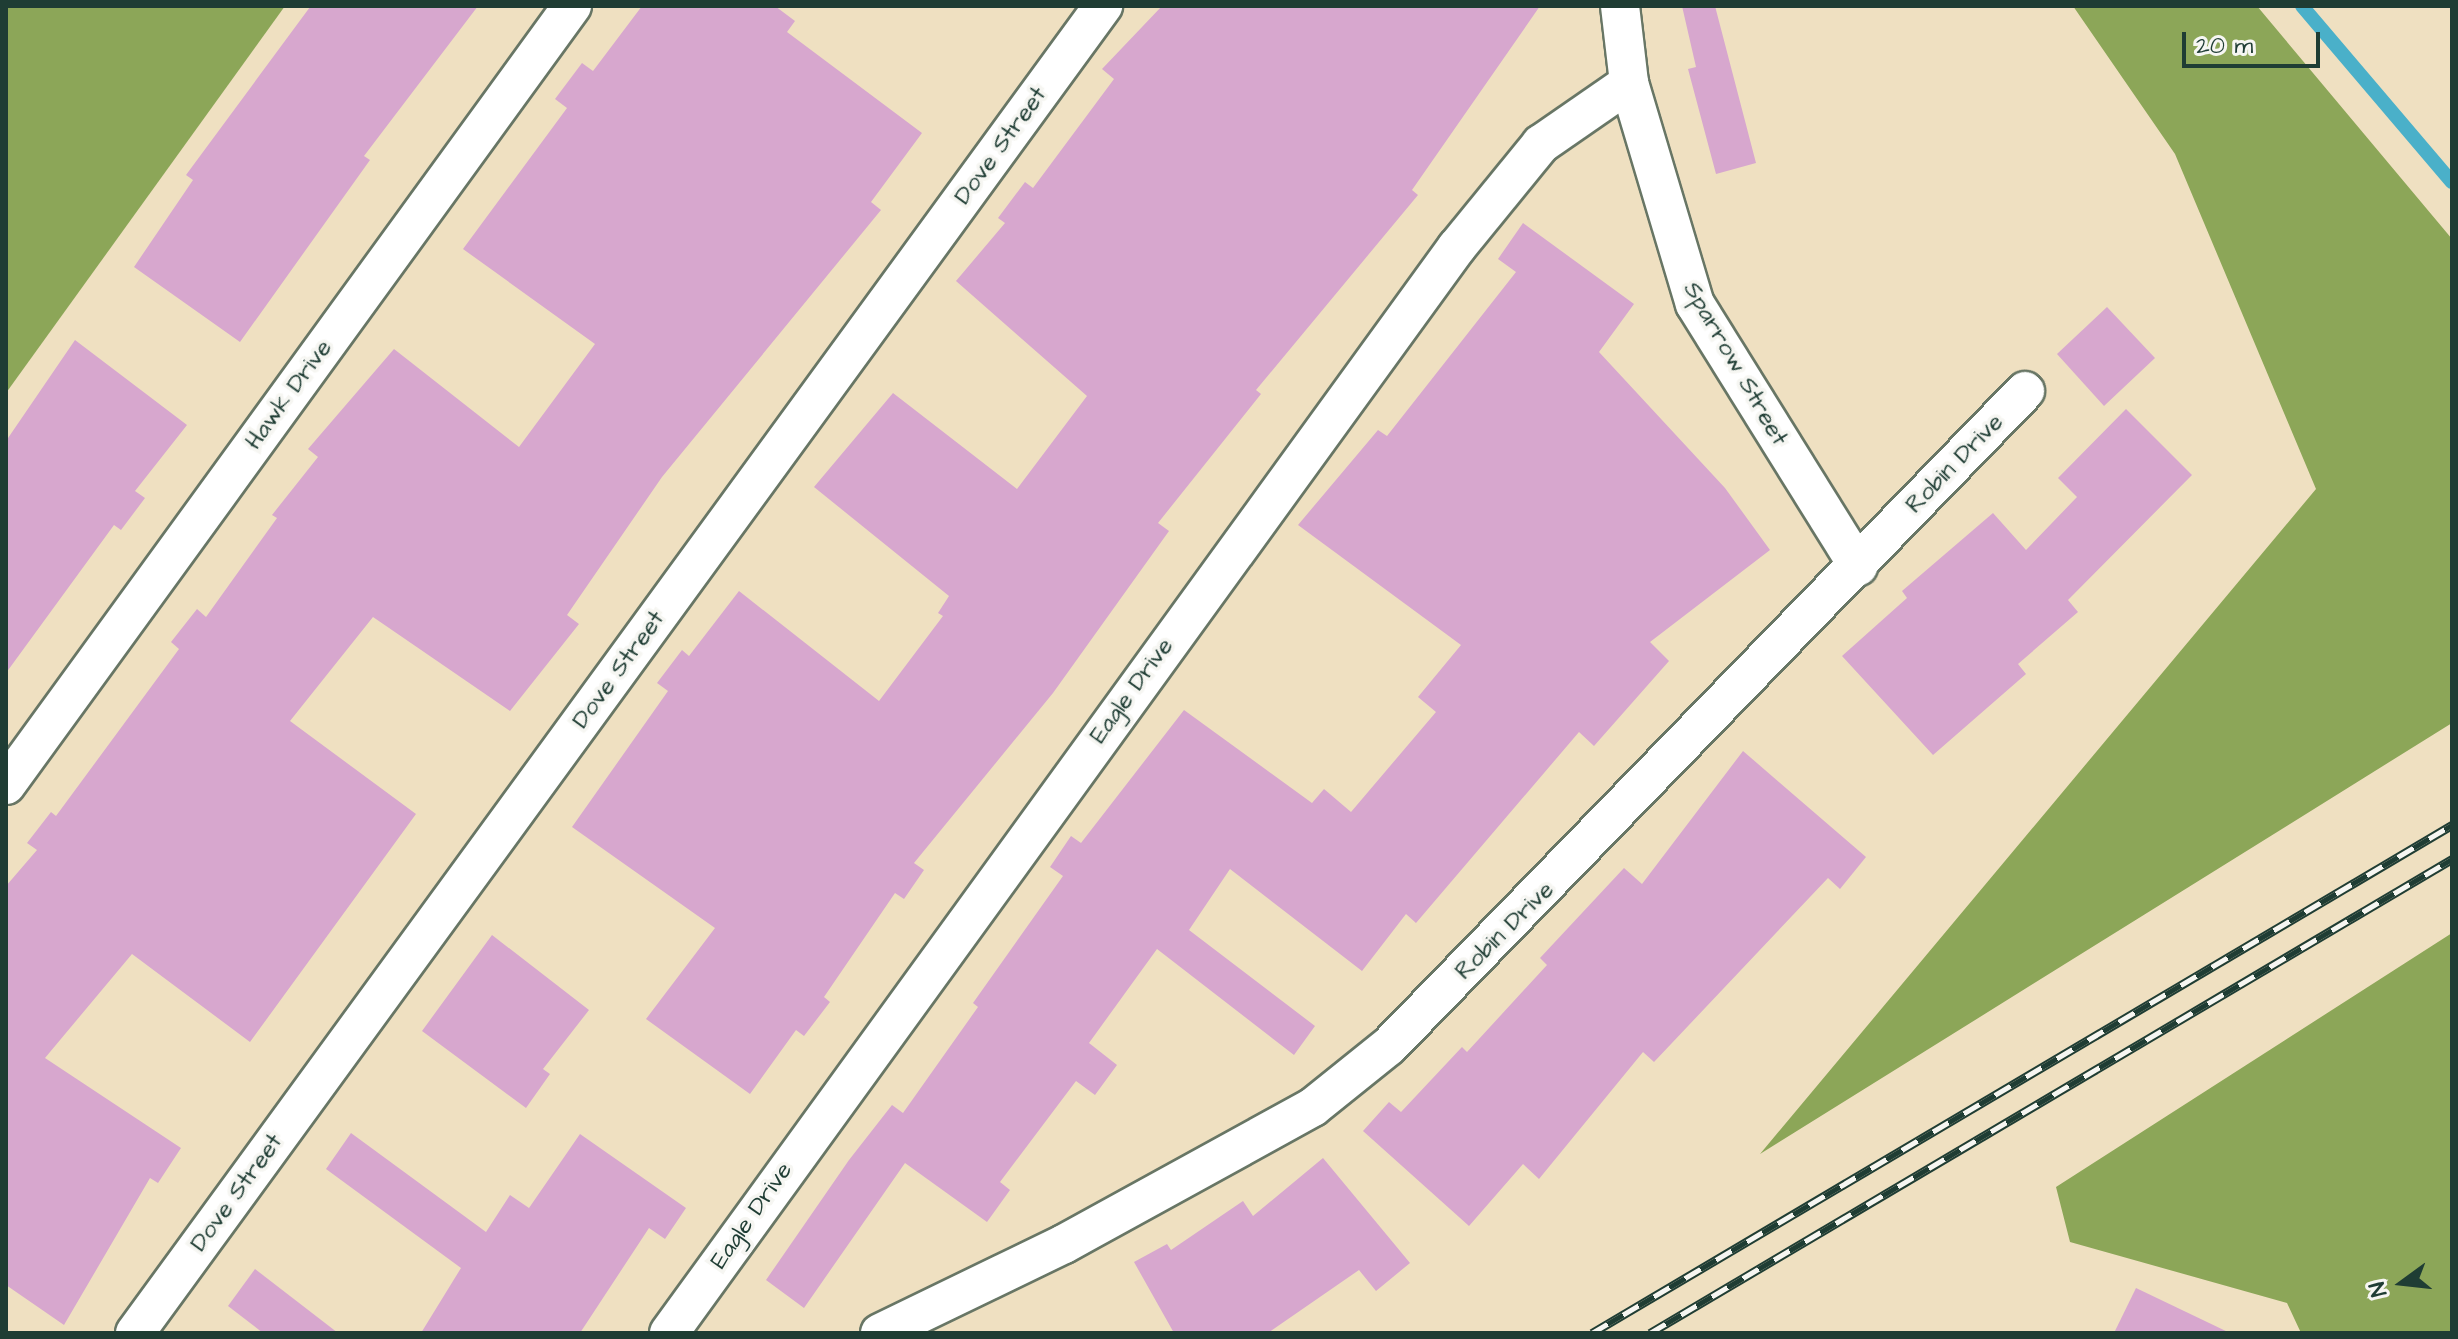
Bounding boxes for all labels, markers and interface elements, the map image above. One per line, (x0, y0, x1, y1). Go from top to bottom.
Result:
scale bar (2186, 16, 2324, 66)
text: 20 m (2196, 29, 2253, 63)
street label: Dove Street (949, 82, 1053, 210)
street label: Sparrow Street (1677, 277, 1793, 451)
street label: Hawk Drive (240, 335, 338, 455)
street label: Robin Drive (1900, 408, 2010, 520)
street label: Dove Street (567, 606, 671, 734)
street label: Eagle Drive (1084, 633, 1180, 749)
street label: Robin Drive (1450, 876, 1560, 986)
street label: Dove Street (185, 1129, 289, 1257)
street label: Eagle Drive (705, 1157, 799, 1275)
north arrow (2362, 1243, 2442, 1323)
text: N (2362, 1279, 2395, 1300)

